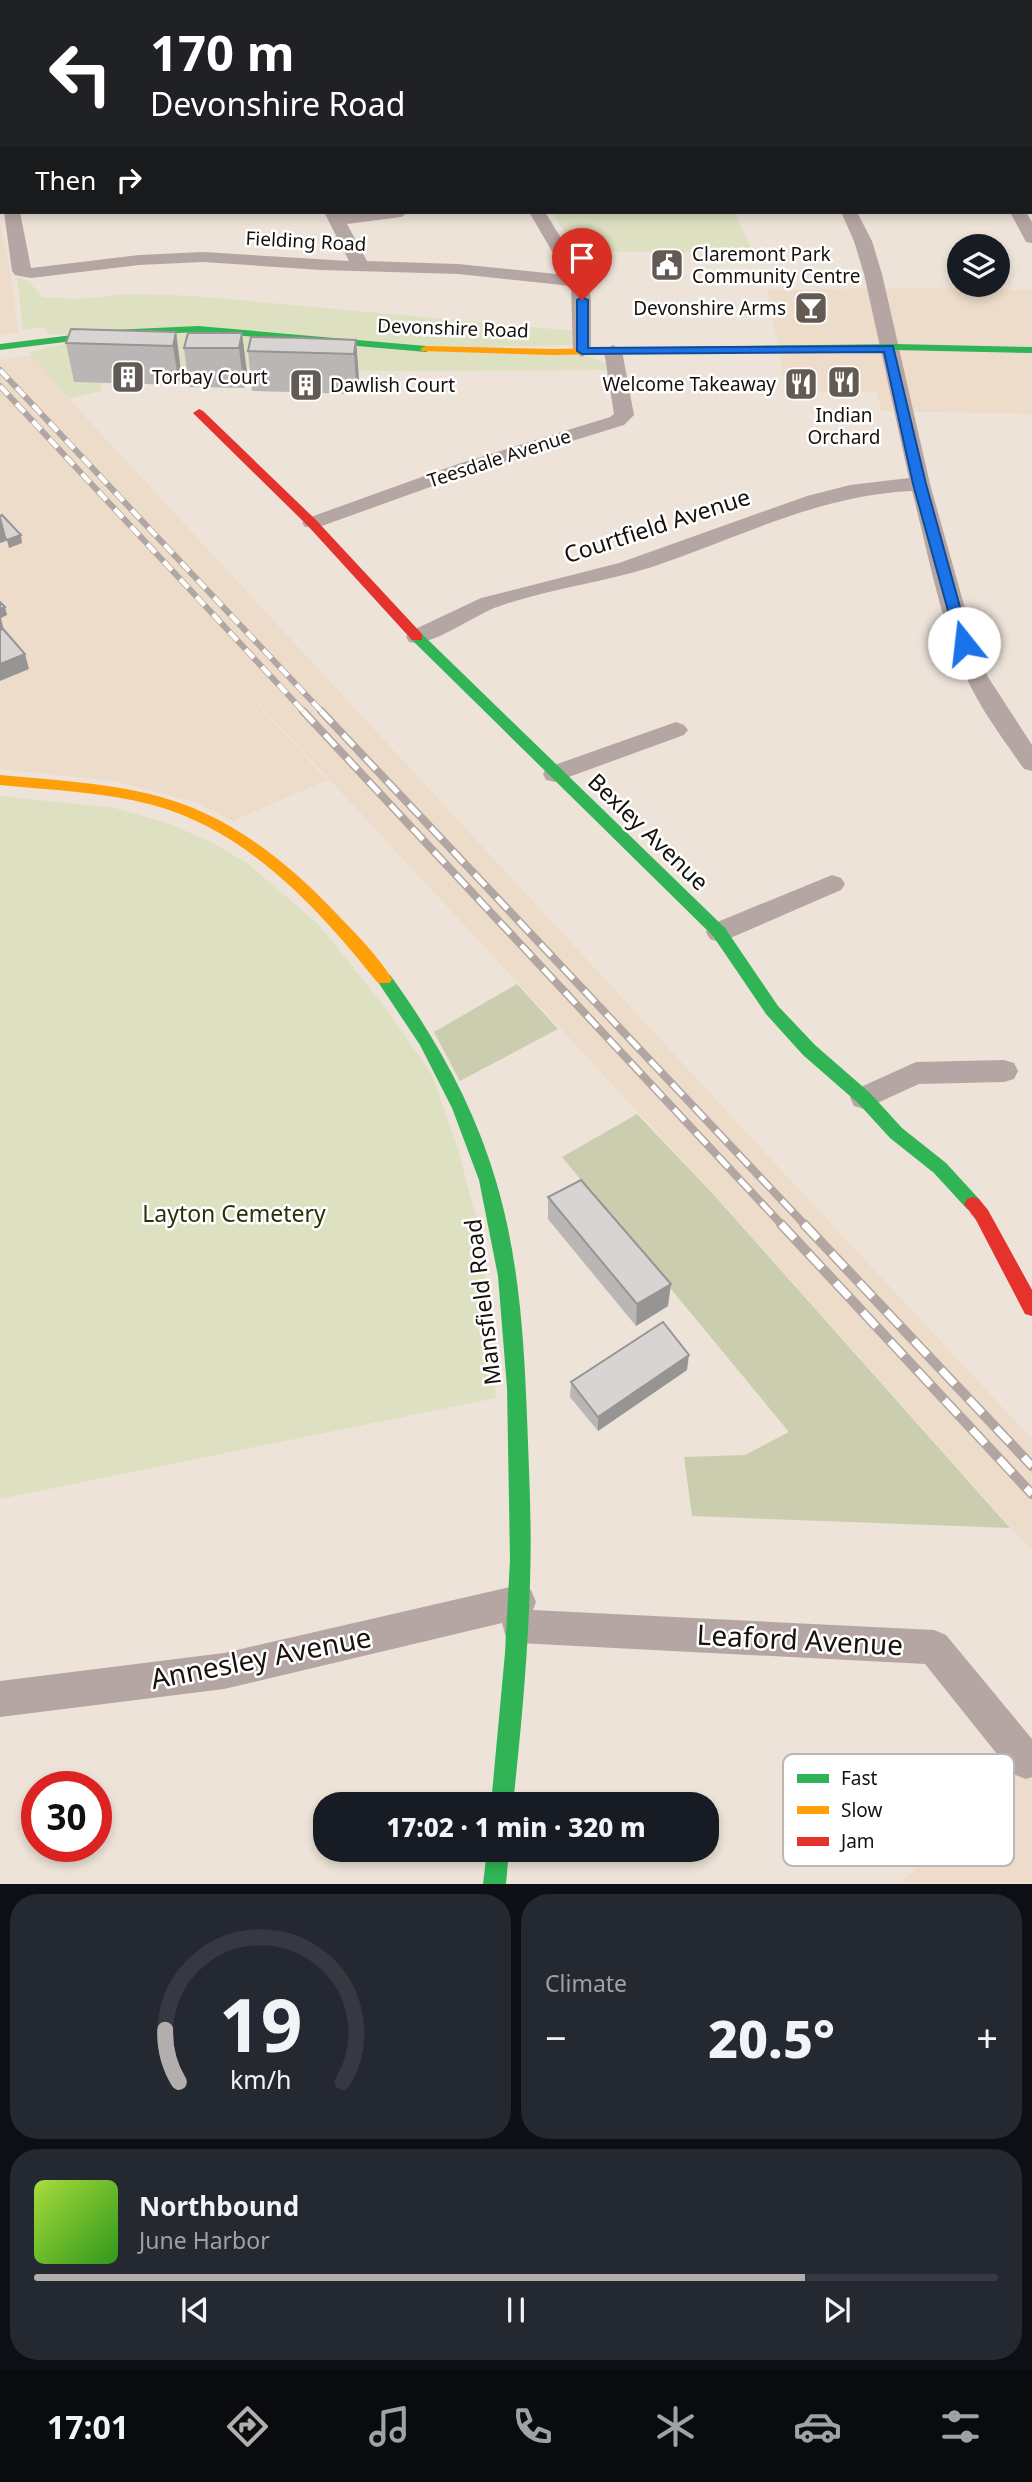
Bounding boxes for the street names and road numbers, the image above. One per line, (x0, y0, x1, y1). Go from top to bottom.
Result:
street label: Fielding Road (245, 225, 367, 257)
street label: Devonshire Road (377, 312, 529, 344)
street label: Teesdale Avenue (424, 423, 574, 493)
street label: Courtfield Avenue (559, 480, 754, 570)
street label: Bexley Avenue (581, 765, 716, 897)
street label: Mansfield Road (456, 1217, 508, 1387)
street label: Leaford Avenue (696, 1615, 904, 1663)
street label: Annesley Avenue (147, 1617, 374, 1697)

